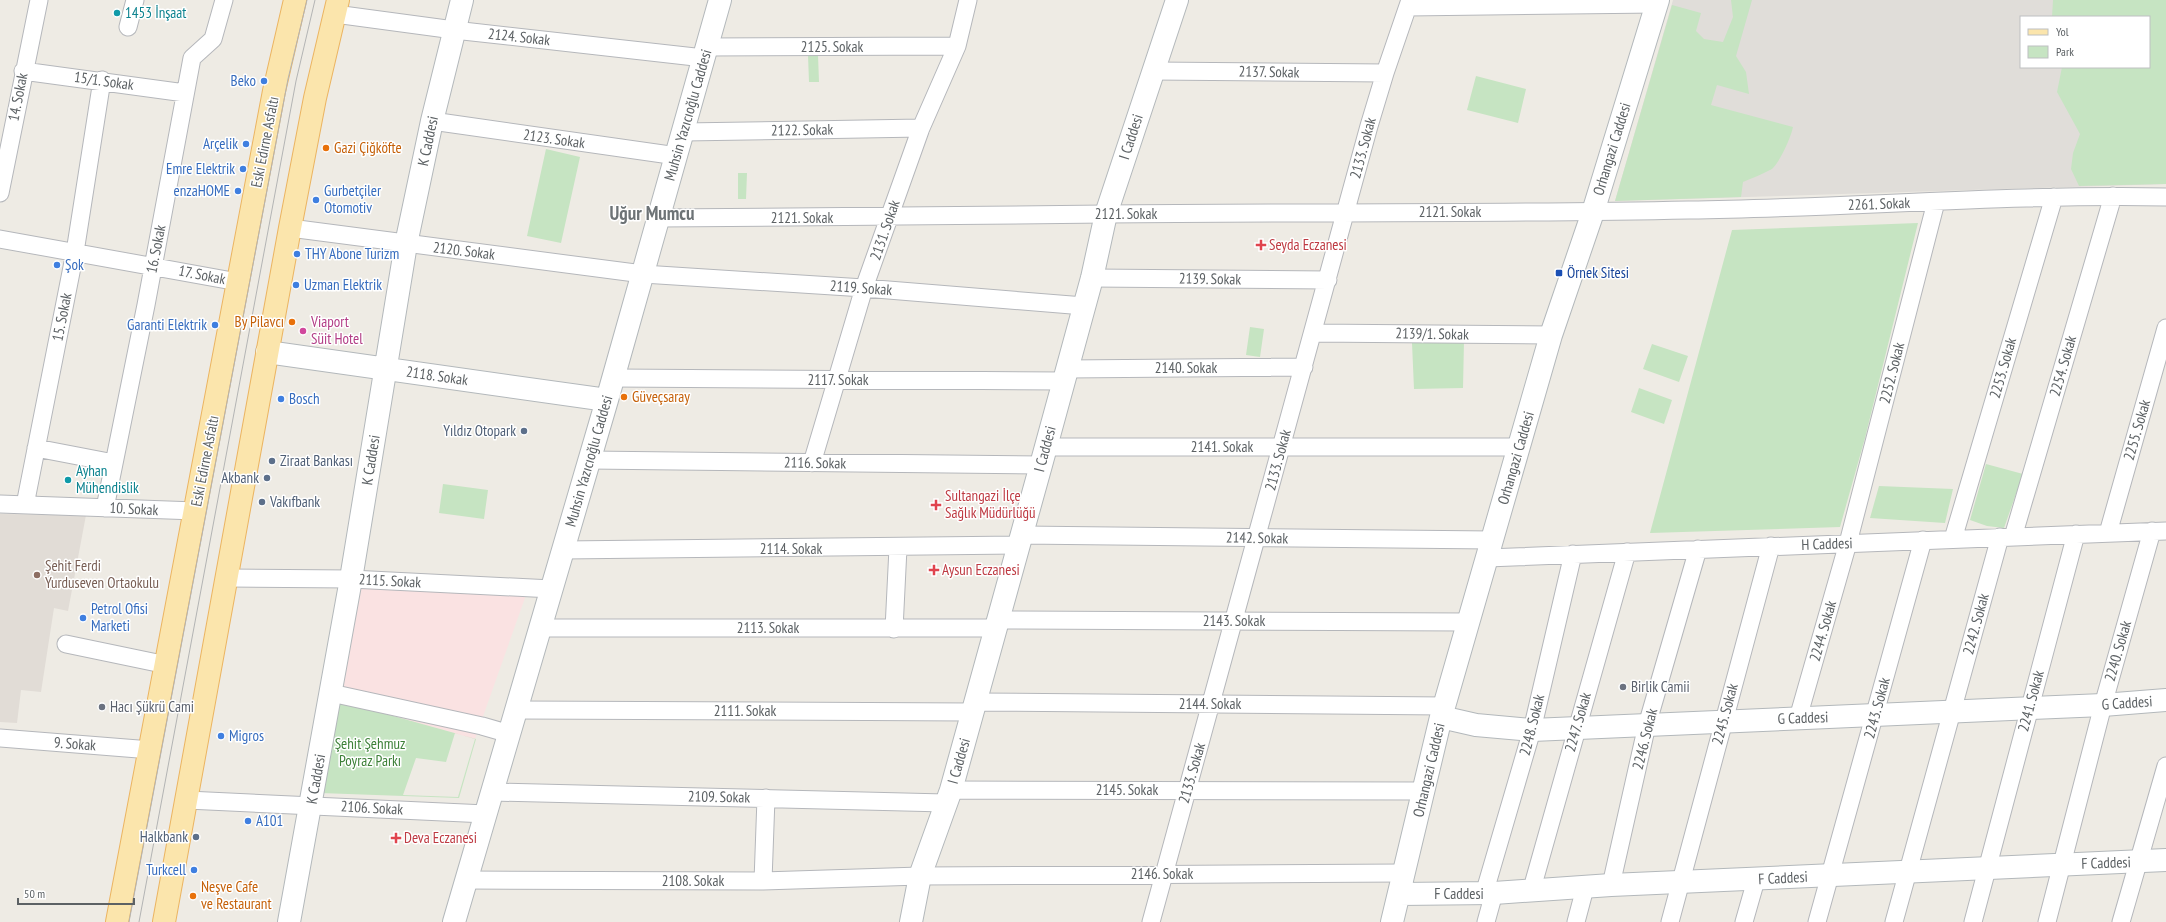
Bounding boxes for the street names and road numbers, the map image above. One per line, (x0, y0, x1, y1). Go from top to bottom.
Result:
street label: 2124. Sokak (487, 24, 551, 49)
street label: 2125. Sokak (801, 37, 863, 56)
street label: Muhsin Yazıcıoğlu Caddesi (660, 47, 715, 183)
street label: 2137. Sokak (1238, 61, 1300, 82)
street label: 15/1. Sokak (73, 67, 135, 94)
street label: 14. Sokak (4, 71, 32, 123)
street label: Eski Edirne Asfaltı (246, 95, 283, 189)
street label: Orhangazi Caddesi (1588, 100, 1635, 198)
street label: I Caddesi (1114, 112, 1147, 162)
street label: K Caddesi (413, 114, 442, 168)
street label: 2133. Sokak (1345, 115, 1380, 180)
street label: 2122. Sokak (771, 119, 834, 140)
street label: 2123. Sokak (522, 125, 586, 152)
street label: 2261. Sokak (1847, 193, 1911, 214)
street label: 2131. Sokak (865, 197, 904, 262)
street label: 2121. Sokak (1419, 202, 1481, 221)
street label: 2121. Sokak (1095, 204, 1157, 223)
street label: 2121. Sokak (771, 208, 833, 227)
street label: 16. Sokak (142, 223, 170, 275)
street label: 2120. Sokak (432, 237, 496, 264)
street label: 17. Sokak (177, 261, 227, 288)
street label: 2139. Sokak (1179, 268, 1242, 289)
street label: 2119. Sokak (829, 276, 893, 299)
street label: 15. Sokak (48, 291, 76, 343)
street label: 2139/1. Sokak (1395, 323, 1469, 344)
street label: 2254. Sokak (2045, 333, 2080, 398)
street label: 2253. Sokak (1985, 335, 2020, 400)
street label: 2252. Sokak (1875, 340, 1908, 405)
street label: 2140. Sokak (1155, 358, 1217, 377)
street label: 2118. Sokak (405, 362, 469, 389)
street label: 2117. Sokak (807, 370, 869, 389)
street label: Muhsin Yazıcıoğlu Caddesi (561, 393, 616, 529)
street label: 2255. Sokak (2119, 397, 2154, 462)
street label: Orhangazi Caddesi (1493, 409, 1538, 507)
street label: Eski Edirne Asfaltı (186, 414, 223, 508)
street label: I Caddesi (1029, 424, 1060, 474)
street label: 2133. Sokak (1260, 427, 1295, 492)
street label: K Caddesi (357, 434, 384, 486)
street label: 2141. Sokak (1191, 437, 1253, 456)
street label: 2116. Sokak (784, 452, 847, 473)
street label: 10. Sokak (109, 498, 159, 519)
street label: 2142. Sokak (1226, 527, 1289, 548)
street label: H Caddesi (1801, 533, 1853, 554)
street label: 2114. Sokak (760, 539, 822, 558)
street label: 2115. Sokak (358, 569, 422, 592)
street label: 2242. Sokak (1958, 591, 1993, 656)
street label: 2244. Sokak (1805, 598, 1840, 663)
street label: 2143. Sokak (1203, 611, 1265, 630)
street label: 2113. Sokak (737, 618, 799, 637)
street label: 2240. Sokak (2100, 618, 2135, 683)
street label: 2241. Sokak (2013, 668, 2048, 733)
street label: 2243. Sokak (1859, 675, 1894, 740)
street label: 2245. Sokak (1707, 681, 1742, 746)
street label: 2247. Sokak (1560, 690, 1595, 754)
street label: G Caddesi (2101, 691, 2153, 714)
street label: 2248. Sokak (1515, 692, 1548, 757)
street label: 2144. Sokak (1179, 694, 1241, 713)
street label: 2111. Sokak (714, 701, 776, 720)
street label: 2246. Sokak (1628, 706, 1661, 771)
street label: G Caddesi (1777, 707, 1829, 728)
street label: Orhangazi Caddesi (1408, 721, 1449, 819)
street label: 9. Sokak (53, 733, 97, 754)
street label: I Caddesi (943, 736, 974, 786)
street label: 2133. Sokak (1174, 740, 1209, 805)
street label: K Caddesi (302, 752, 329, 805)
street label: 2145. Sokak (1096, 780, 1158, 799)
street label: 2109. Sokak (688, 786, 751, 807)
street label: 2106. Sokak (340, 796, 404, 819)
street label: F Caddesi (2081, 852, 2131, 873)
street label: 2146. Sokak (1131, 864, 1193, 883)
street label: F Caddesi (1758, 867, 1808, 888)
street label: 2108. Sokak (662, 871, 724, 890)
street label: F Caddesi (1434, 884, 1484, 903)

